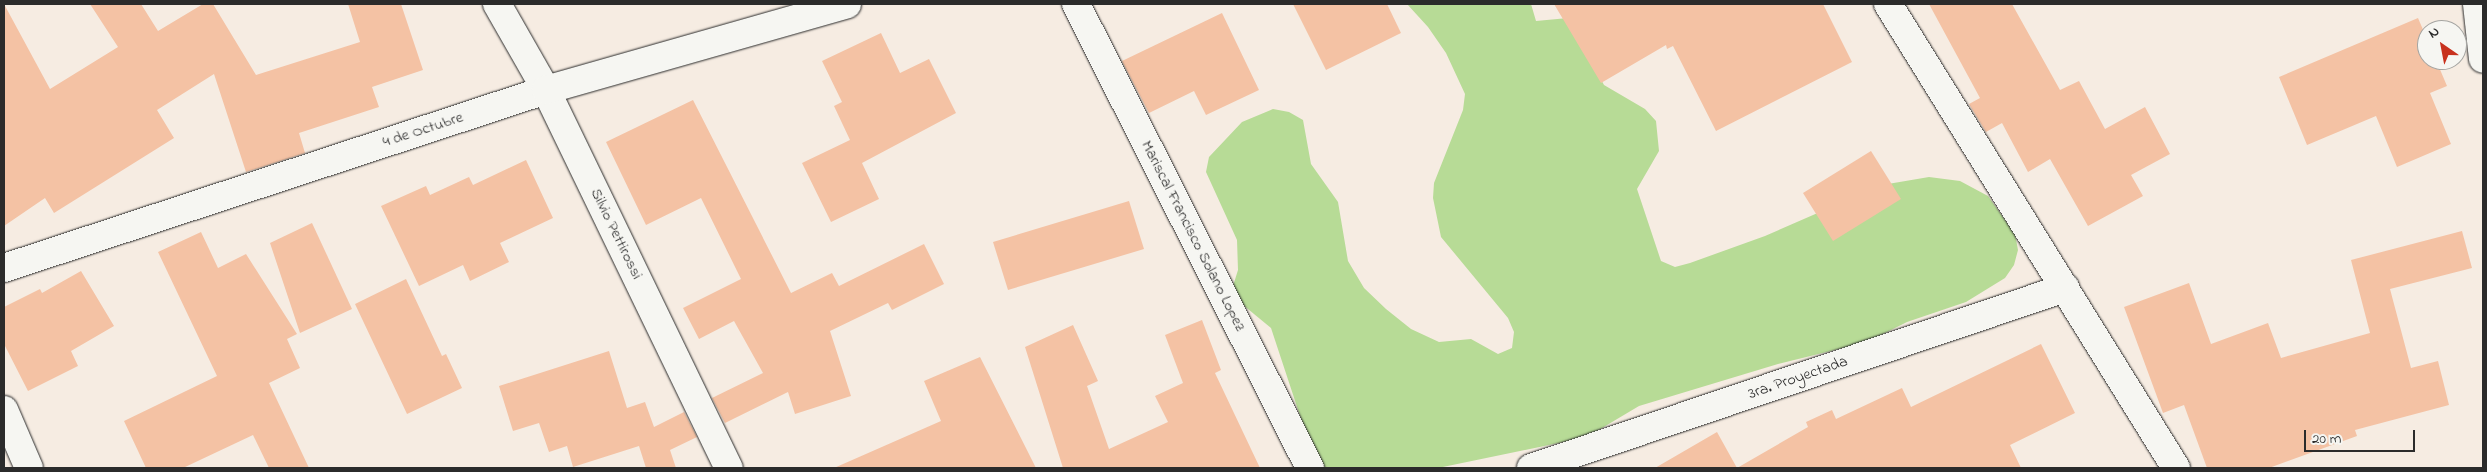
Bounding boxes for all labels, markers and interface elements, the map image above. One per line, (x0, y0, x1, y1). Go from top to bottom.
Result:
north arrow (2417, 20, 2467, 70)
text: N (2424, 21, 2444, 44)
street label: 4 de Octubre (380, 108, 466, 152)
street label: Mariscal Francisco Solano Lopez (1136, 137, 1250, 335)
street label: Silvio Pettirossi (586, 185, 646, 283)
street label: 3ra. Proyectada (1746, 352, 1850, 404)
scale bar (2307, 420, 2418, 452)
text: 20 m (2312, 428, 2341, 450)

